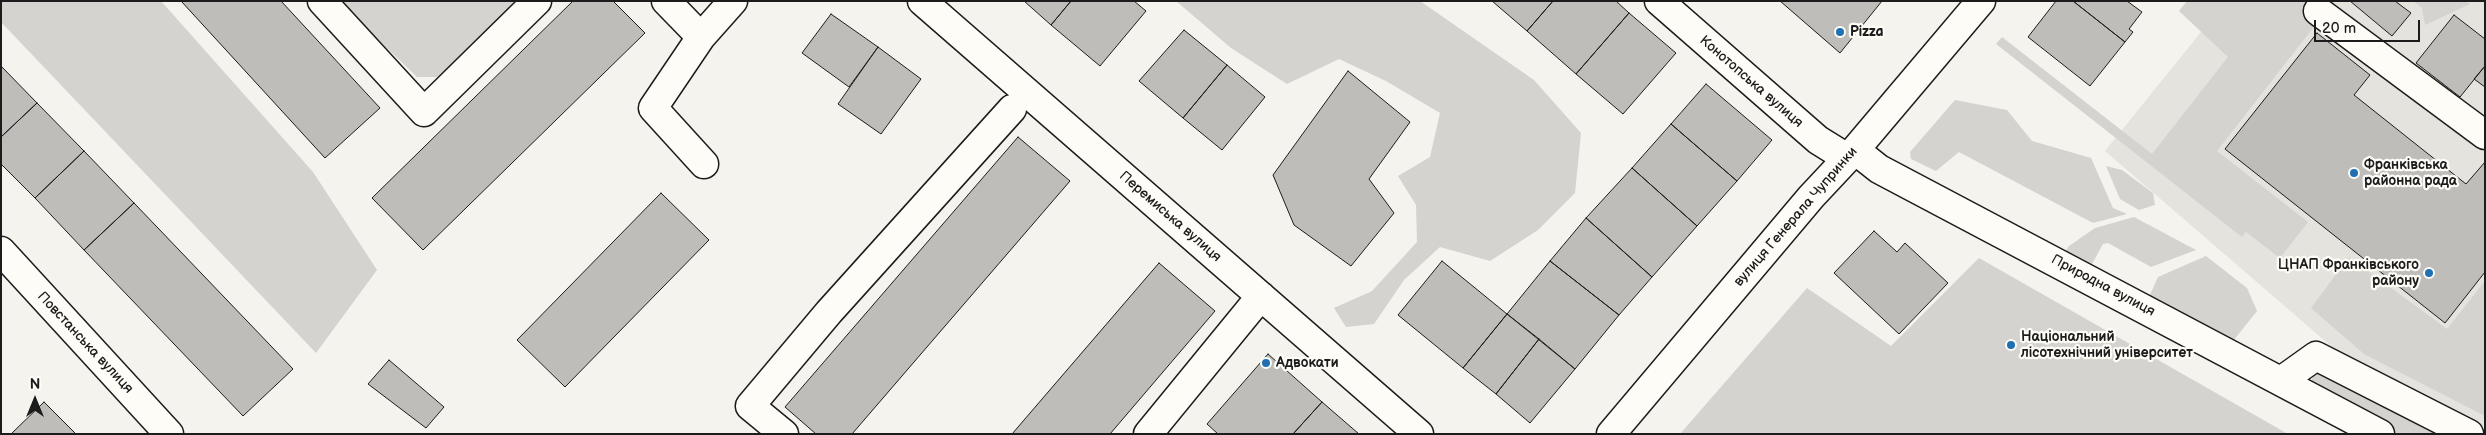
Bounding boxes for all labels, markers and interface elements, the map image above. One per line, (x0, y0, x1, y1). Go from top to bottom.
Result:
scale bar (2316, 10, 2422, 42)
text: 20 m (2322, 19, 2356, 38)
place label: Pizza (1850, 24, 1884, 40)
marker: Pizza (1834, 26, 1846, 38)
street label: Конотопська вулиця (1696, 33, 1806, 131)
street label: вулиця Генерала Чупринки (1731, 144, 1861, 290)
place label: Франківська районна рада (2364, 157, 2457, 190)
marker: Франківська районна рада (2348, 167, 2360, 179)
street label: Перемиська вулиця (1116, 168, 1224, 266)
street label: Природна вулиця (2048, 252, 2158, 320)
place label: ЦНАП Франківського району (2278, 257, 2419, 290)
marker: ЦНАП Франківського району (2423, 267, 2435, 279)
street label: Повстанська вулиця (33, 289, 137, 397)
place label: Національний лісотехнічний університет (2021, 329, 2193, 362)
marker: Національний лісотехнічний університет (2005, 339, 2017, 351)
place label: Адвокати (1276, 355, 1339, 371)
marker: Адвокати (1260, 357, 1272, 369)
north arrow (10, 375, 60, 425)
text: N (30, 376, 40, 393)

